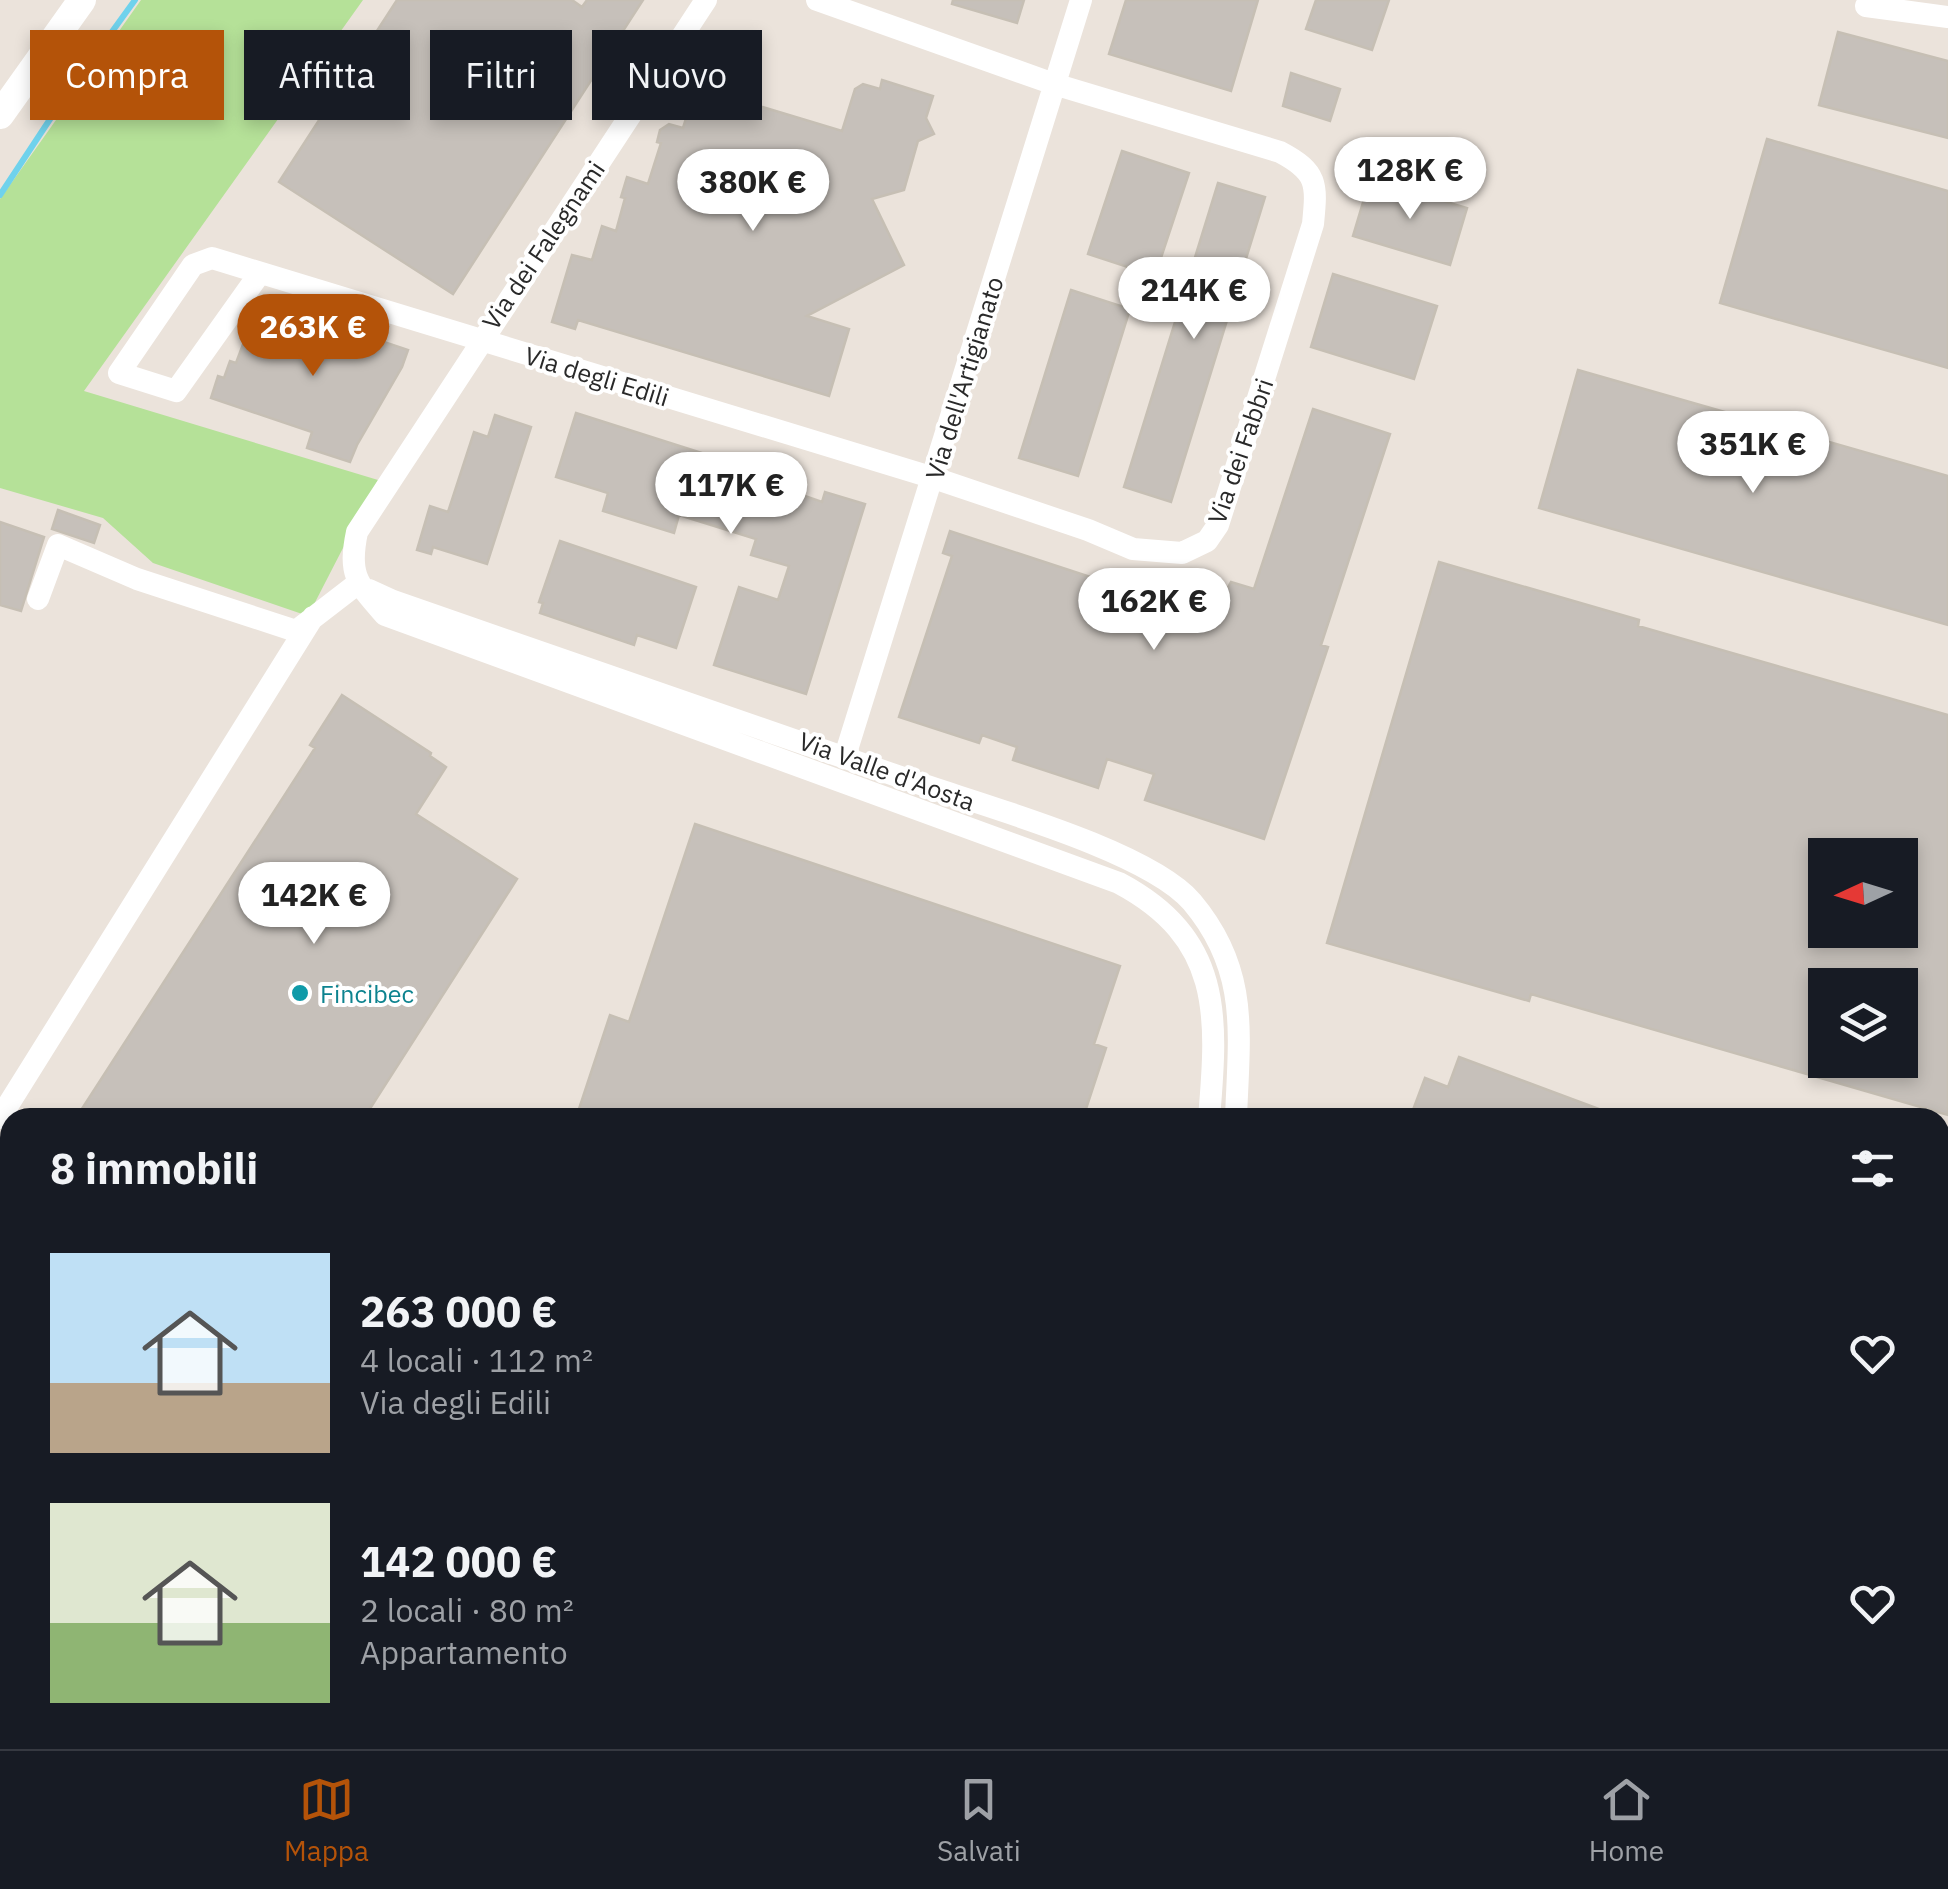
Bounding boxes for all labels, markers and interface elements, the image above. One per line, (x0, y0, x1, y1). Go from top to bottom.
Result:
chip: Compra (30, 30, 224, 120)
chip: Affitta (244, 30, 410, 120)
chip: Filtri (430, 30, 572, 120)
chip: Nuovo (592, 30, 762, 120)
pin: 128K € (1329, 137, 1491, 222)
text: 128K € (1356, 148, 1464, 190)
pin: 380K € (672, 149, 834, 234)
street label: Via dei Falegnami (474, 154, 612, 336)
text: 380K € (699, 160, 807, 202)
pin: 214K € (1113, 257, 1275, 342)
text: 214K € (1140, 268, 1248, 310)
street label: Via dell'Artigianato (917, 272, 1011, 484)
pin: 263K € (232, 294, 394, 379)
text: 263K € (259, 305, 367, 347)
street label: Via degli Edili (521, 338, 673, 414)
street label: Via dei Fabbri (1200, 374, 1280, 528)
pin: 351K € (1672, 411, 1834, 496)
text: 351K € (1699, 422, 1807, 464)
pin: 117K € (650, 452, 812, 537)
text: 117K € (677, 463, 785, 505)
pin: 162K € (1073, 568, 1235, 653)
text: 162K € (1100, 579, 1208, 621)
street label: Via Valle d'Aosta (794, 724, 980, 818)
north arrow (1808, 838, 1918, 948)
map controls (1808, 838, 1918, 1078)
pin: 142K € (233, 862, 395, 947)
text: 142K € (260, 873, 368, 915)
button: layers (1808, 968, 1918, 1078)
place label: Fincibec (320, 977, 414, 1010)
marker: Fincibec (289, 982, 311, 1004)
text: 8 immobili (50, 1141, 258, 1196)
icon: filters (1845, 1141, 1900, 1196)
text: 263 000 € (360, 1284, 557, 1339)
icon: home (130, 1293, 250, 1413)
icon: heart (1845, 1326, 1900, 1381)
text: 4 locali · 112 m² (360, 1339, 593, 1381)
text: Via degli Edili (360, 1381, 551, 1423)
text: 142 000 € (360, 1534, 557, 1589)
icon: home (130, 1543, 250, 1663)
icon: heart (1845, 1576, 1900, 1631)
text: 2 locali · 80 m² (360, 1589, 574, 1631)
text: Appartamento (360, 1631, 568, 1673)
tab: Mappa (284, 1772, 369, 1869)
tab: Salvati (937, 1772, 1021, 1869)
tab: Home (1589, 1772, 1664, 1869)

